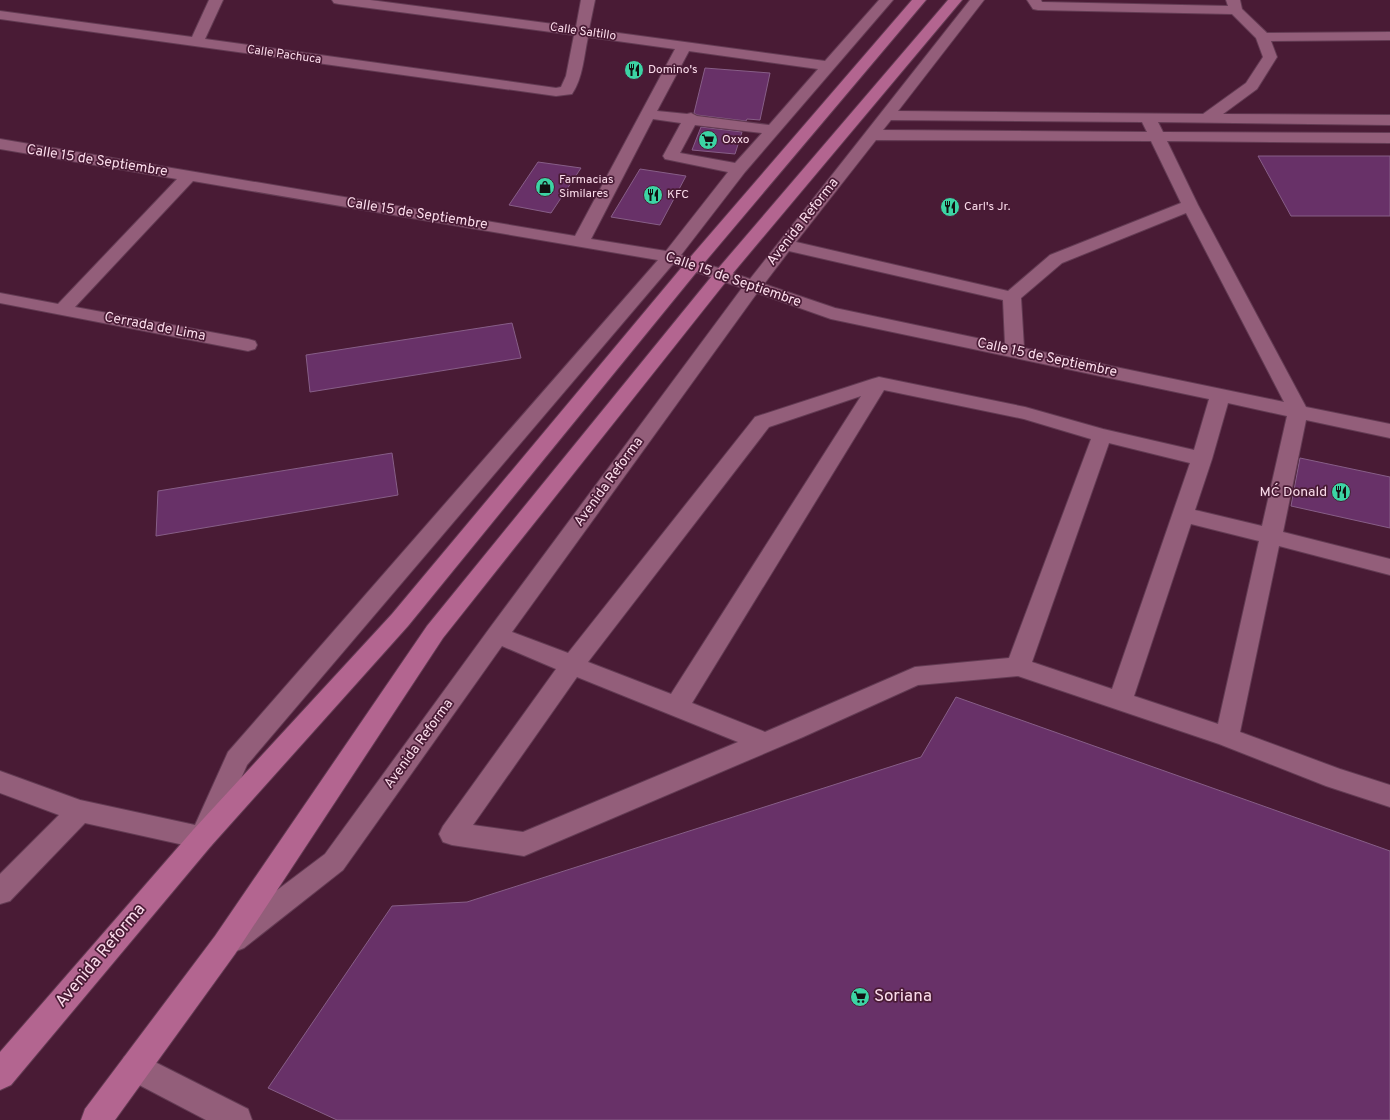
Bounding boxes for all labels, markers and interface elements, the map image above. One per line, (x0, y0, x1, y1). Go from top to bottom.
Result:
street label: Calle Saltillo (549, 19, 617, 45)
street label: Calle Pachuca (246, 42, 322, 68)
restaurant icon: Domino's (623, 59, 645, 81)
place label: Domino's (648, 62, 698, 78)
supermarket icon: Oxxo (697, 129, 719, 151)
place label: Oxxo (722, 132, 750, 148)
street label: Calle 15 de Septiembre (25, 141, 169, 181)
place label: Farmacias Similares (559, 172, 614, 202)
street label: Avenida Reforma (764, 175, 842, 269)
shop icon: Farmacias Similares (534, 176, 556, 198)
restaurant icon: KFC (642, 184, 664, 206)
place label: KFC (667, 187, 689, 203)
street label: Calle 15 de Septiembre (345, 194, 489, 234)
restaurant icon: Carl's Jr. (939, 196, 961, 218)
place label: Carl's Jr. (964, 199, 1011, 215)
street label: Calle 15 de Septiembre (663, 249, 803, 311)
street label: Cerrada de Lima (103, 309, 207, 345)
street label: Calle 15 de Septiembre (976, 335, 1118, 381)
street label: Avenida Reforma (571, 434, 647, 530)
restaurant icon: MC´ Donald (1330, 481, 1352, 503)
place label: MC´ Donald (1259, 483, 1327, 501)
street label: Avenida Reforma (381, 696, 457, 792)
street label: Avenida Reforma (51, 899, 151, 1013)
supermarket icon: Soriana (849, 986, 871, 1008)
place label: Soriana (874, 986, 932, 1008)

